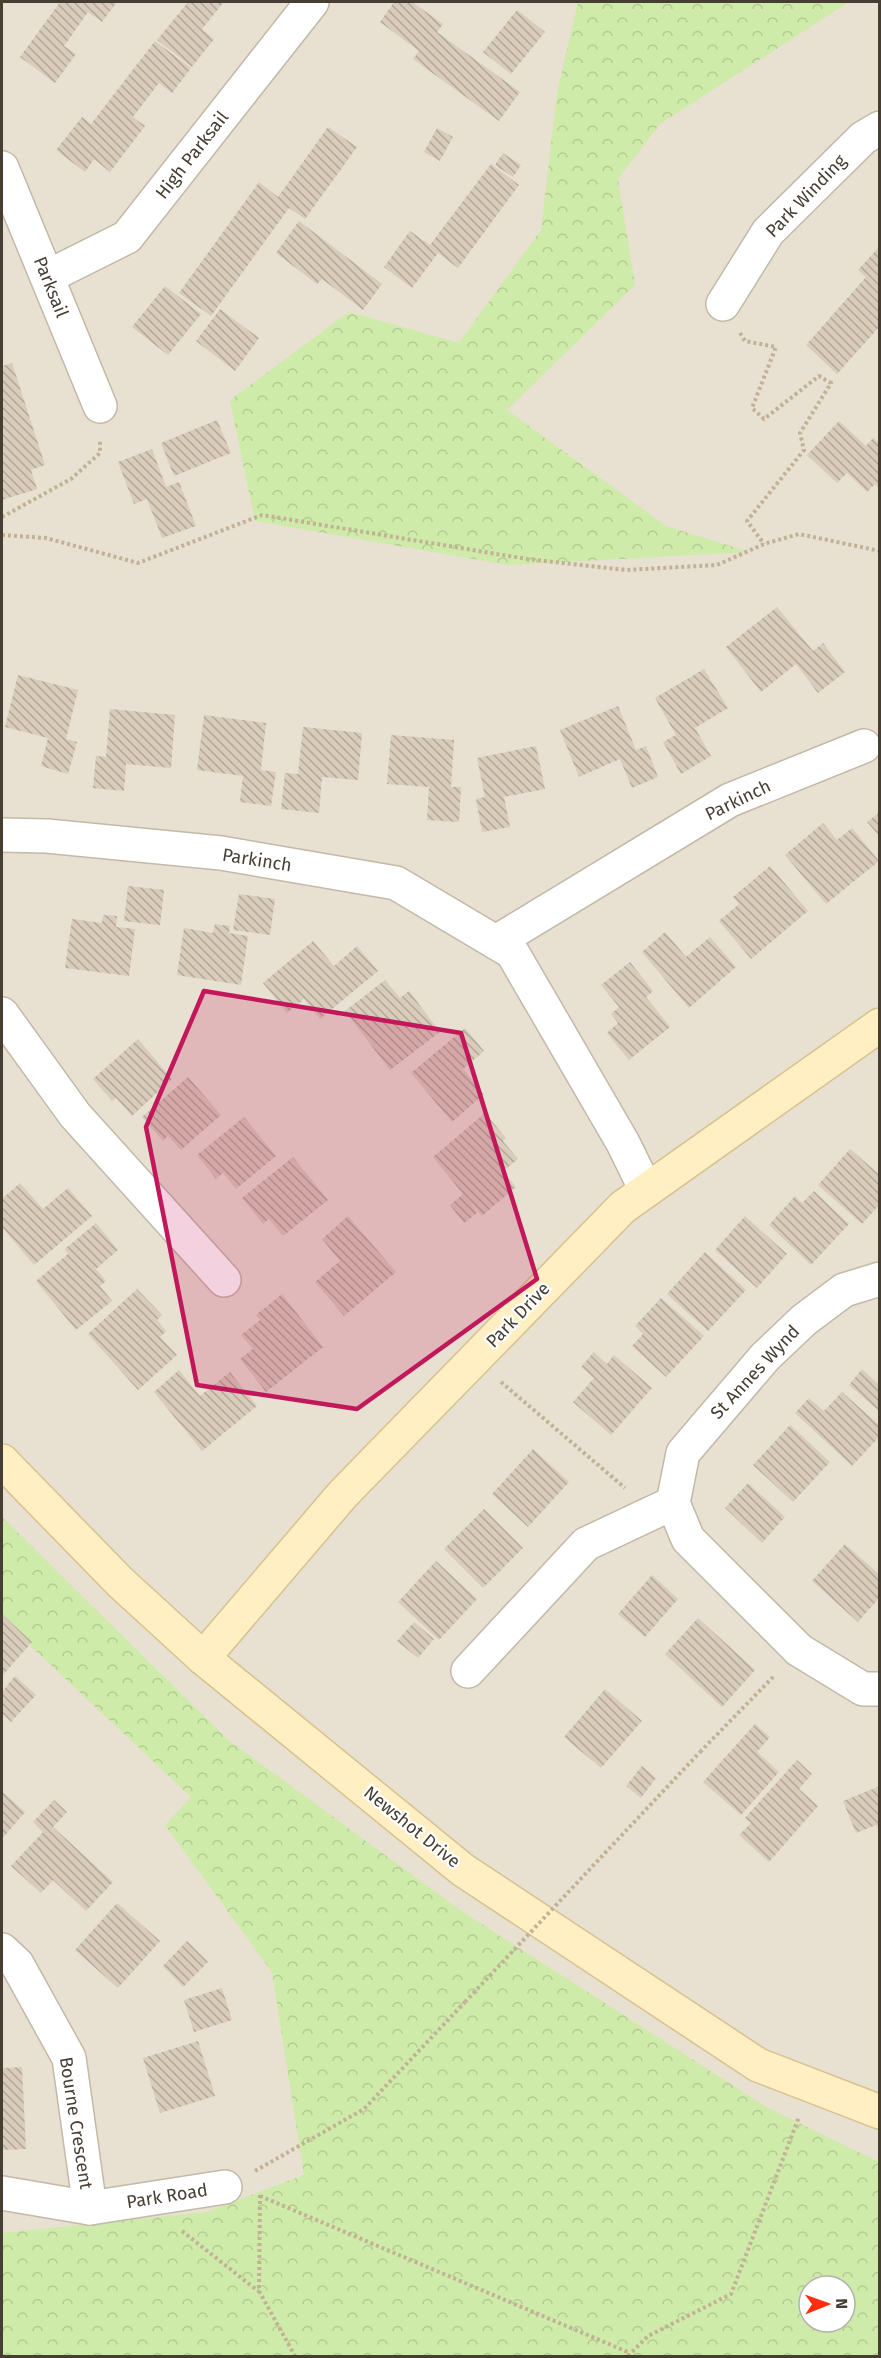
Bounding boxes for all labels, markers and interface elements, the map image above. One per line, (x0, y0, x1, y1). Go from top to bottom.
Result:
street label: High Parksail (151, 107, 233, 203)
street label: Park Winding (761, 150, 851, 242)
street label: Parksail (29, 253, 73, 321)
street label: Parkinch (702, 775, 774, 825)
street label: Parkinch (221, 844, 293, 876)
street label: Park Drive (481, 1278, 555, 1352)
street label: St Annes Wynd (706, 1320, 804, 1424)
street label: Newshot Drive (359, 1781, 465, 1873)
street label: Bourne Crescent (55, 2055, 97, 2191)
street label: Park Road (125, 2179, 209, 2213)
north arrow (797, 2274, 857, 2334)
text: N (832, 2298, 851, 2309)

